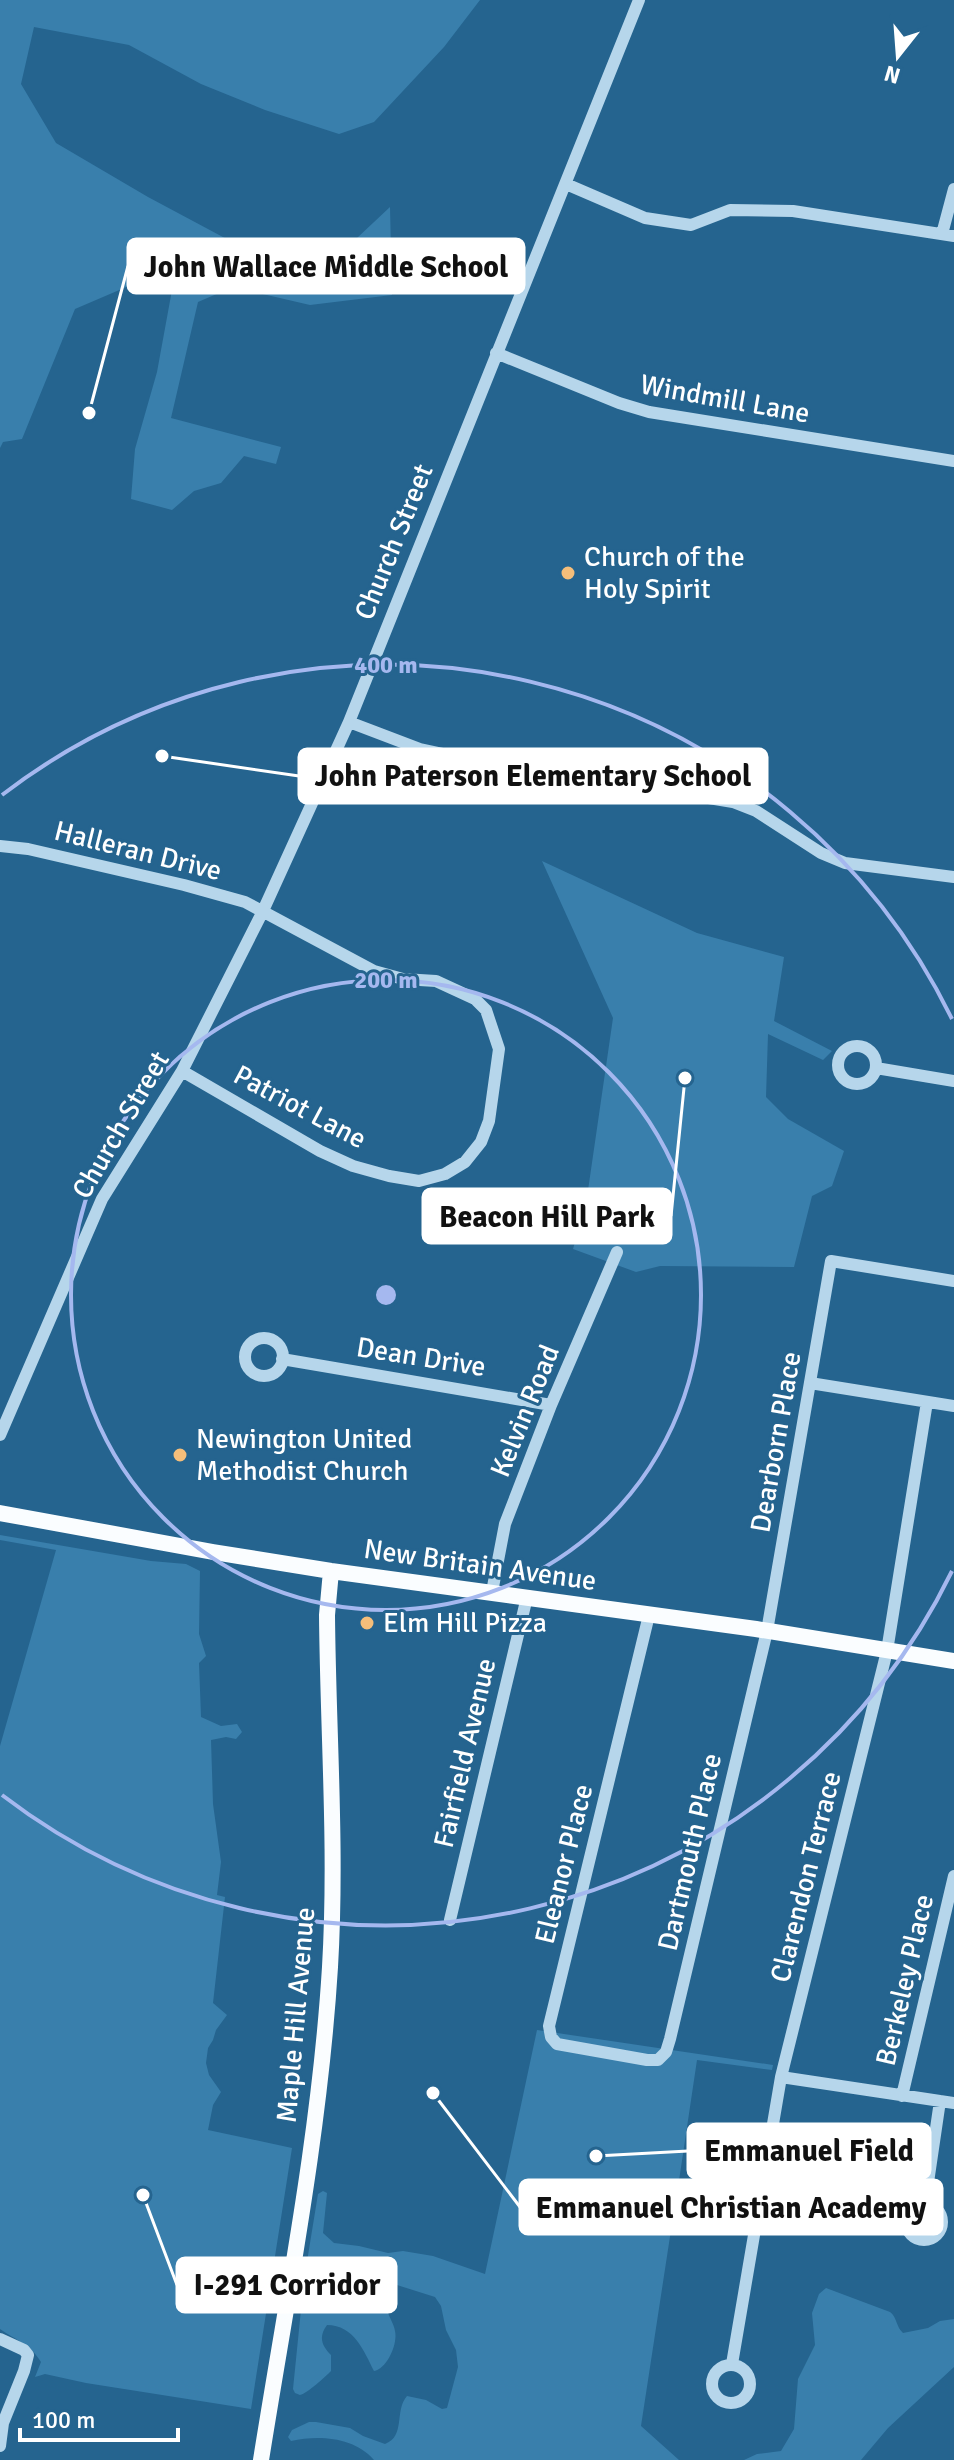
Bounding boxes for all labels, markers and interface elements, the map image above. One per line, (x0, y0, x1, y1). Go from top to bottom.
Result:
north arrow (858, 16, 938, 96)
text: N (881, 59, 904, 90)
callout: John Wallace Middle School (128, 239, 524, 293)
text: John Wallace Middle School (144, 249, 508, 286)
street label: Windmill Lane (638, 367, 812, 431)
street label: Church Street (347, 459, 441, 625)
place label: Church of the Holy Spirit (584, 540, 745, 606)
marker: Church of the Holy Spirit (559, 564, 577, 582)
text: 400 m (354, 650, 418, 680)
callout: John Paterson Elementary School (299, 749, 767, 803)
text: John Paterson Elementary School (315, 758, 751, 795)
street label: Halleran Drive (51, 814, 225, 888)
text: 200 m (354, 965, 418, 995)
street label: Church Street (65, 1045, 177, 1205)
street label: Patriot Lane (228, 1058, 372, 1156)
callout: Beacon Hill Park (423, 1189, 671, 1243)
text: Beacon Hill Park (439, 1199, 655, 1236)
centre of rings (372, 1281, 400, 1309)
street label: Dean Drive (354, 1330, 488, 1384)
street label: Kelvin Road (483, 1340, 567, 1482)
street label: Dearborn Place (743, 1349, 809, 1535)
place label: Newington United Methodist Church (196, 1422, 412, 1488)
marker: Newington United Methodist Church (171, 1446, 189, 1464)
street label: New Britain Avenue (362, 1532, 598, 1598)
place label: Elm Hill Pizza (383, 1606, 547, 1640)
marker: Elm Hill Pizza (358, 1614, 376, 1632)
street label: Fairfield Avenue (427, 1655, 503, 1851)
street label: Dartmouth Place (651, 1750, 729, 1954)
street label: Clarendon Terrace (763, 1768, 849, 1986)
street label: Eleanor Place (528, 1781, 600, 1947)
street label: Berkeley Place (869, 1891, 941, 2069)
street label: Maple Hill Avenue (270, 1906, 322, 2124)
callout: Emmanuel Field (688, 2124, 930, 2178)
text: Emmanuel Field (704, 2133, 914, 2170)
callout: Emmanuel Christian Academy (520, 2180, 942, 2234)
text: Emmanuel Christian Academy (536, 2190, 927, 2227)
callout: I-291 Corridor (177, 2258, 396, 2312)
text: I-291 Corridor (194, 2267, 380, 2304)
scale bar (20, 2392, 178, 2442)
text: 100 m (32, 2405, 95, 2435)

